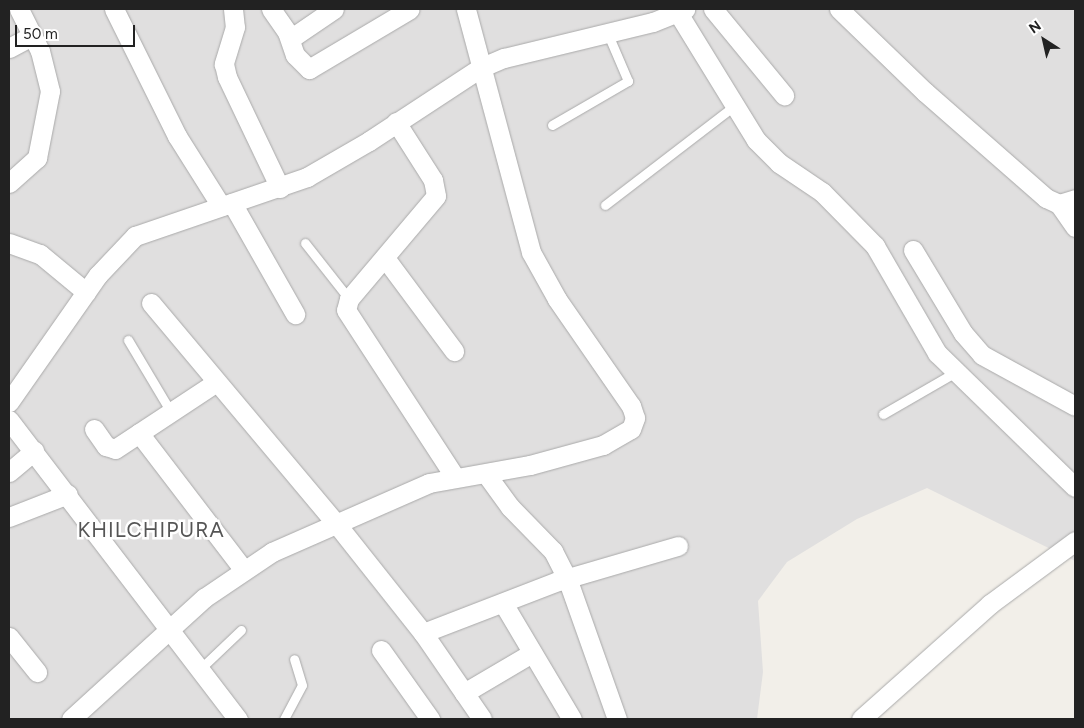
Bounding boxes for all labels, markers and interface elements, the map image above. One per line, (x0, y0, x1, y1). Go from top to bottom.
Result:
scale bar (18, 15, 138, 47)
north arrow (1019, 15, 1069, 65)
text: N (1026, 17, 1044, 37)
text: 50 m (23, 25, 58, 43)
district label: KHILCHIPURA (76, 517, 226, 543)

